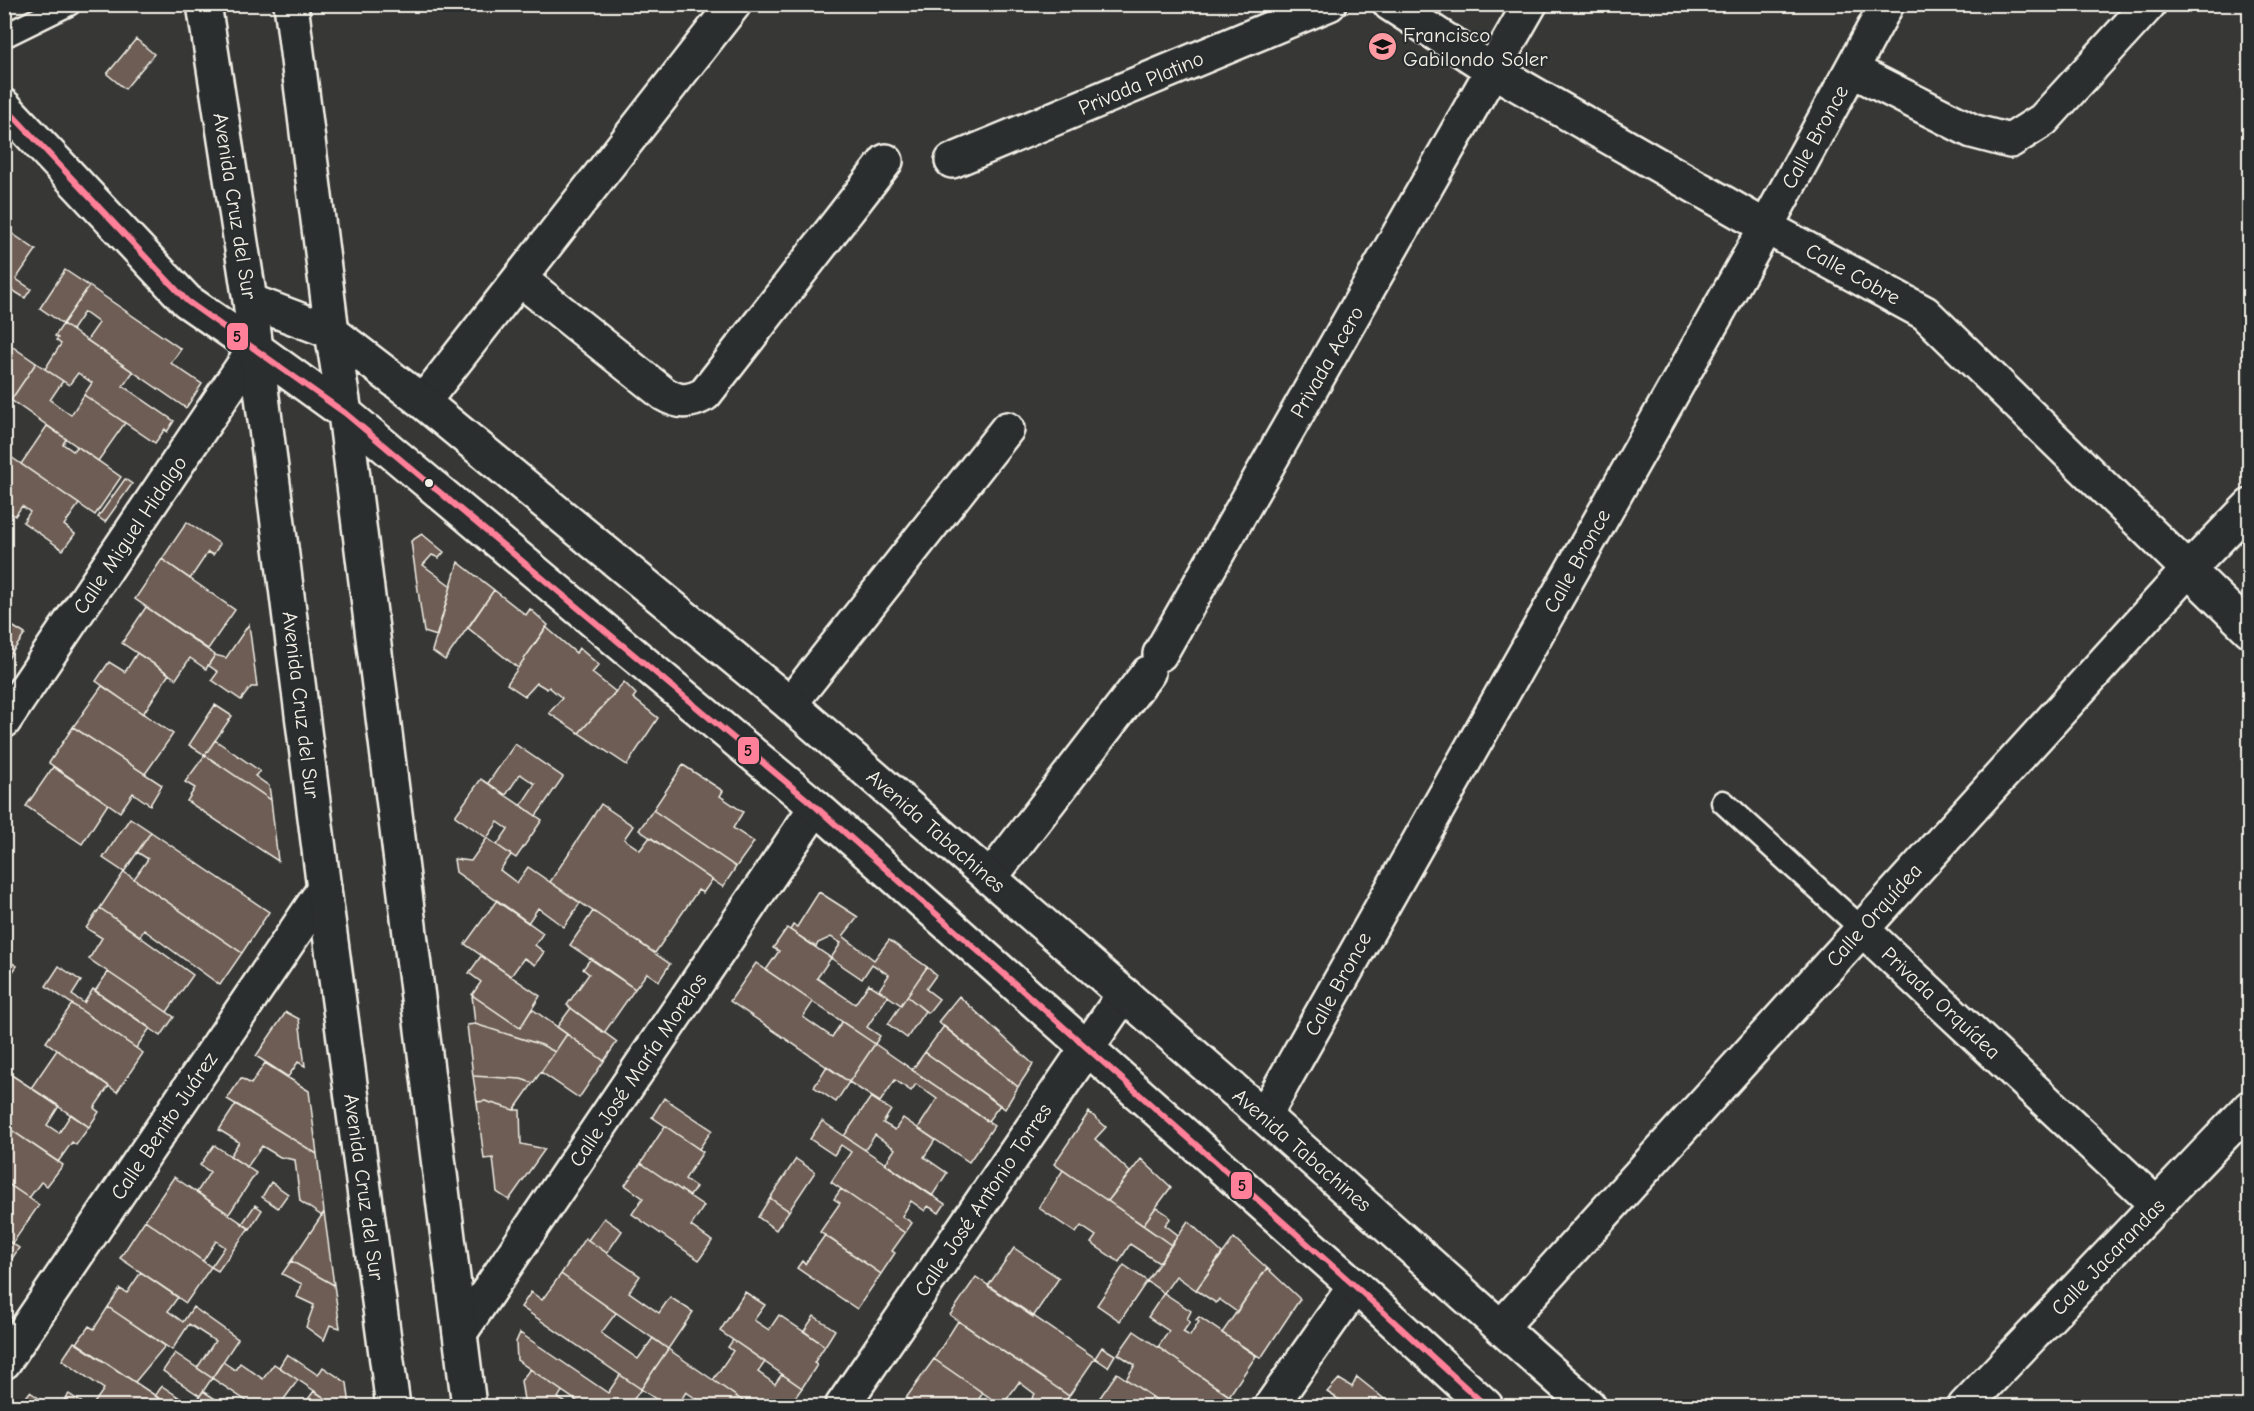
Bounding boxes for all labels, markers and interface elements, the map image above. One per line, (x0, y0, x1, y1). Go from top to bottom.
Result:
place label: Francisco Gabilondo Soler (1403, 23, 1548, 71)
school or university icon: Francisco Gabilondo Soler (1366, 31, 1398, 63)
street label: Privada Platino (1075, 46, 1207, 120)
street label: Calle Bronce (1777, 81, 1853, 193)
street label: Avenida Cruz del Sur (208, 111, 262, 302)
street label: Calle Cobre (1802, 238, 1904, 310)
street label: Privada Acero (1285, 302, 1369, 422)
line badge: 5 (226, 322, 249, 351)
text: 5 (233, 328, 241, 346)
street label: Calle Miguel Hidalgo (68, 451, 192, 619)
unlabelled marker (423, 477, 435, 489)
street label: Calle Bronce (1539, 505, 1615, 617)
street label: Avenida Cruz del Sur (278, 610, 324, 801)
line badge: 5 (737, 736, 760, 765)
text: 5 (744, 742, 752, 760)
street label: Avenida Tabachines (862, 764, 1010, 898)
street label: Calle Orquídea (1821, 858, 1927, 972)
street label: Calle Bronce (1300, 928, 1376, 1040)
street label: Privada Orquídea (1877, 942, 2005, 1064)
street label: Calle José María Morelos (564, 969, 712, 1171)
street label: Calle Benito Juárez (106, 1048, 222, 1204)
street label: Avenida Tabachines (1228, 1083, 1376, 1217)
street label: Avenida Cruz del Sur (339, 1092, 389, 1283)
street label: Calle José Antonio Torres (909, 1099, 1057, 1301)
line badge: 5 (1230, 1171, 1253, 1200)
text: 5 (1238, 1177, 1246, 1195)
street label: Calle Jacarandas (2046, 1194, 2170, 1320)

